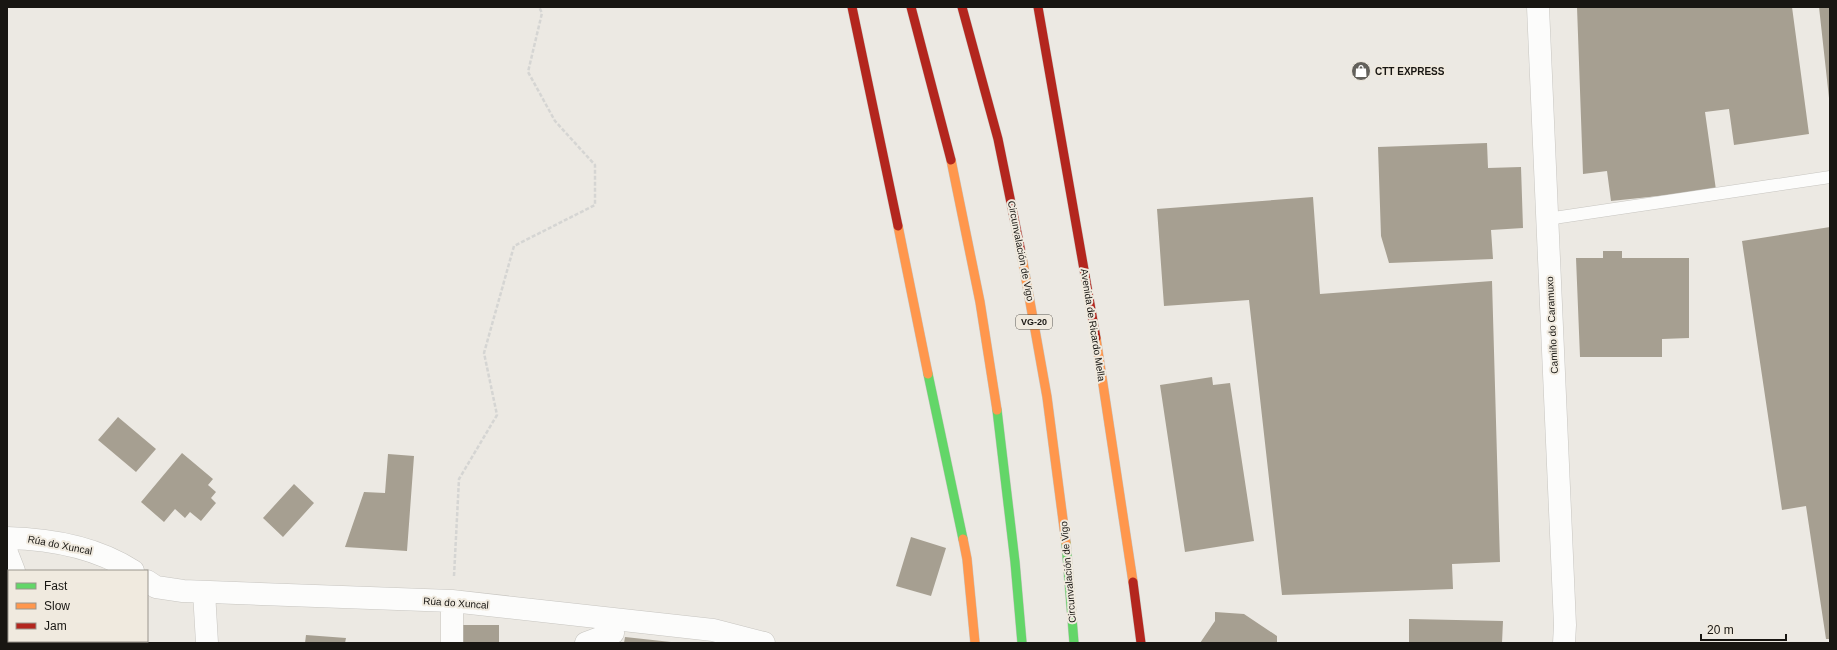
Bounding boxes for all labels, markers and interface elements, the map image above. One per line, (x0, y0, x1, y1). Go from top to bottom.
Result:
shop icon: CTT EXPRESS (1350, 60, 1372, 82)
place label: CTT EXPRESS (1375, 66, 1445, 77)
street label: Circunvalación de Vigo (1006, 200, 1036, 303)
street label: Avenida de Ricardo Mella (1079, 268, 1107, 382)
street label: Camiño do Caramuxo (1544, 276, 1560, 374)
road number: VG-20 (1016, 315, 1052, 329)
street label: Circunvalación de Vigo (1058, 520, 1078, 623)
street label: Rúa do Xuncal (27, 533, 93, 557)
legend (8, 570, 148, 642)
text: Fast (44, 579, 68, 593)
street label: Rúa do Xuncal (423, 595, 489, 611)
text: Slow (44, 599, 70, 613)
scale bar (1701, 616, 1786, 642)
text: Jam (44, 619, 67, 633)
text: 20 m (1707, 623, 1734, 637)

